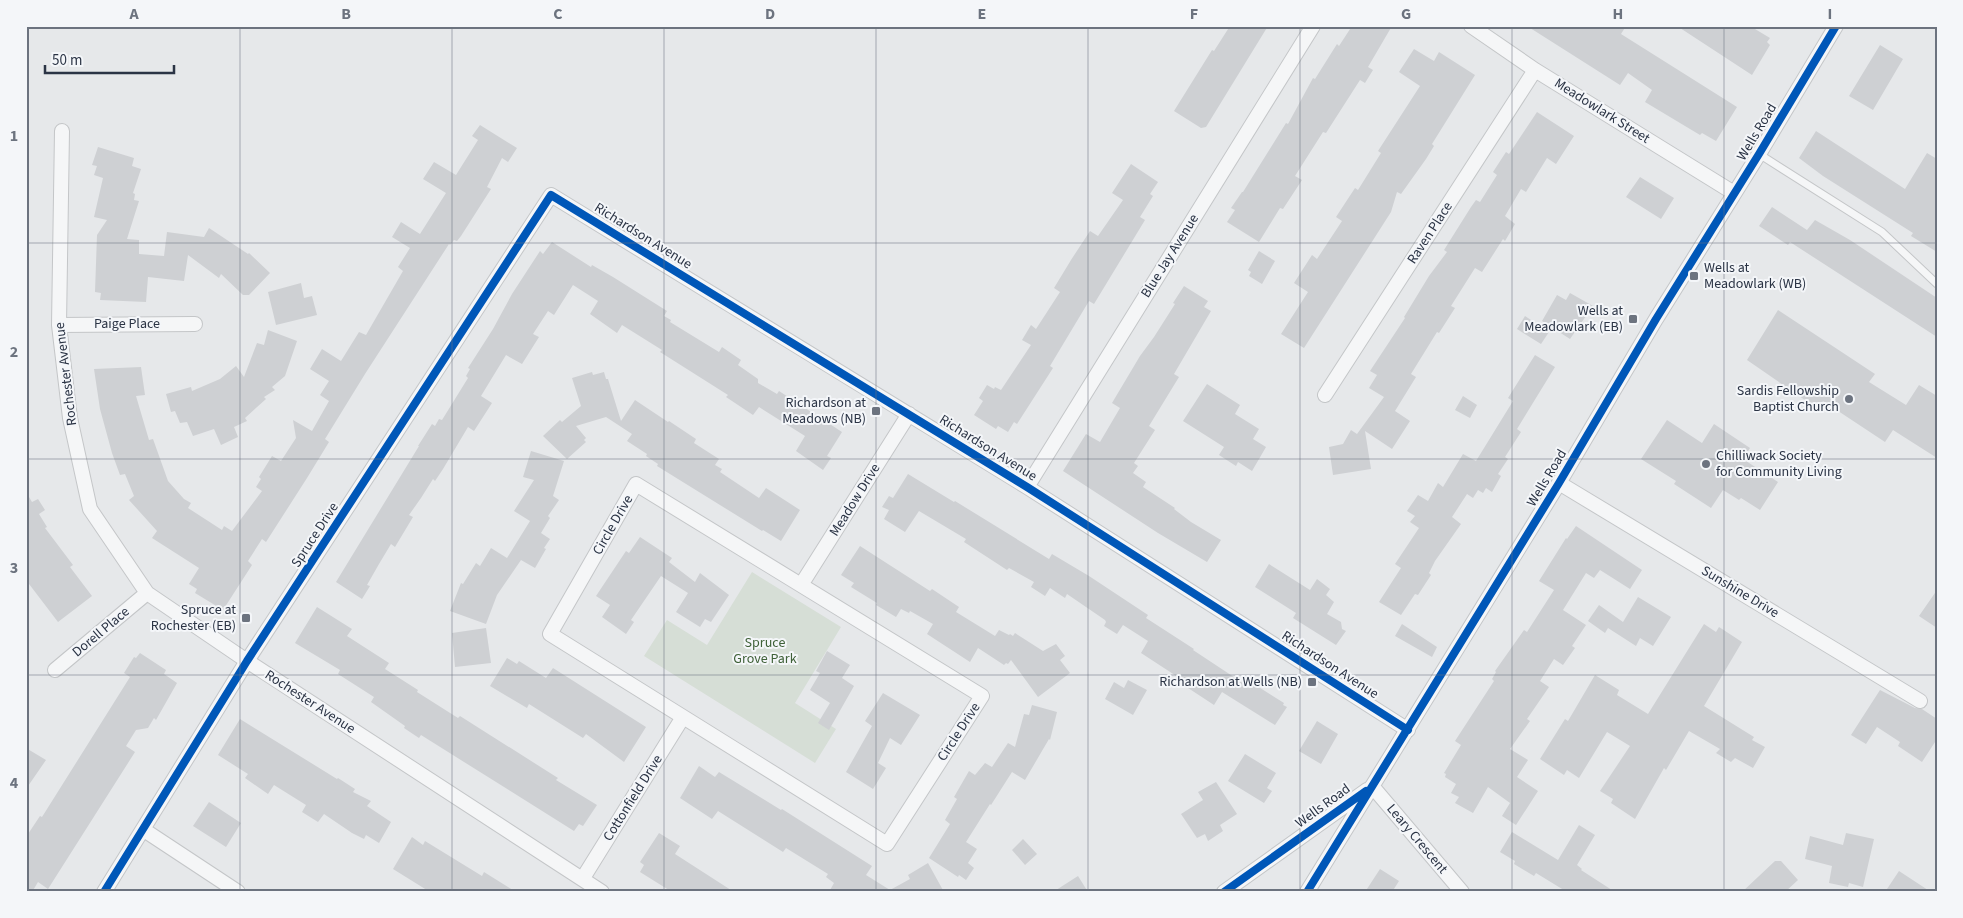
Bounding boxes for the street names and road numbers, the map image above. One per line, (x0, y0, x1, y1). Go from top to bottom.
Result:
street label: Meadowlark Street (1550, 73, 1654, 149)
street label: Wells Road (1732, 100, 1782, 164)
street label: Richardson Avenue (590, 198, 696, 274)
street label: Raven Place (1402, 198, 1458, 268)
street label: Blue Jay Avenue (1136, 210, 1204, 302)
street label: Paige Place (94, 314, 160, 334)
street label: Rochester Avenue (50, 321, 82, 427)
street label: Richardson Avenue (935, 410, 1041, 486)
street label: Wells Road (1522, 446, 1572, 510)
street label: Meadow Drive (825, 460, 885, 540)
street label: Circle Drive (588, 491, 638, 559)
street label: Spruce Drive (286, 499, 344, 571)
street label: Sunshine Drive (1697, 561, 1783, 623)
street label: Dorell Place (68, 602, 134, 662)
street label: Richardson Avenue (1278, 626, 1382, 704)
street label: Rochester Avenue (261, 665, 359, 739)
street label: Circle Drive (933, 699, 985, 765)
street label: Cottonfield Drive (598, 751, 668, 845)
street label: Wells Road (1291, 779, 1355, 833)
street label: Leary Crescent (1382, 800, 1452, 879)

